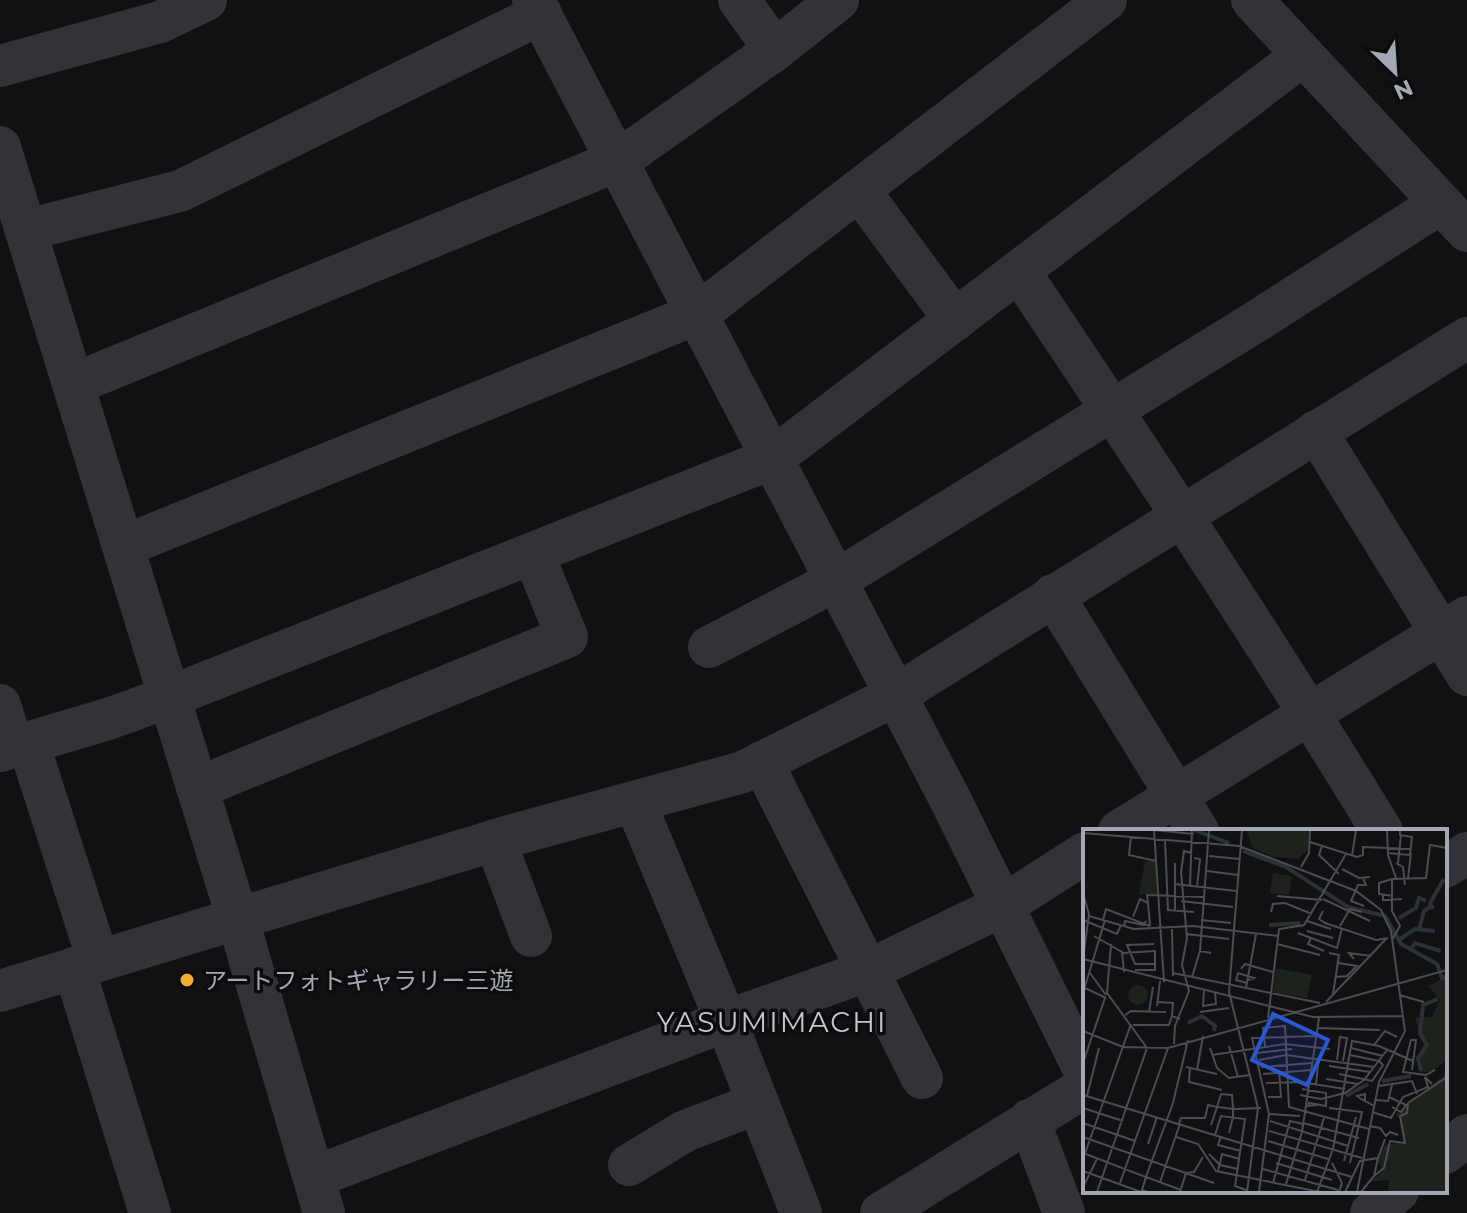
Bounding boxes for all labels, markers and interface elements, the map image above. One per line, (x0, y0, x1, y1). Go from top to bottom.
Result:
north arrow (1355, 32, 1435, 112)
text: N (1389, 74, 1417, 106)
inset map (1083, 829, 1447, 1193)
place label: アートフォトギャラリー三遊 (203, 966, 514, 995)
marker: アートフォトギャラリー三遊 (178, 971, 196, 989)
district label: YASUMIMACHI (657, 1005, 887, 1039)

